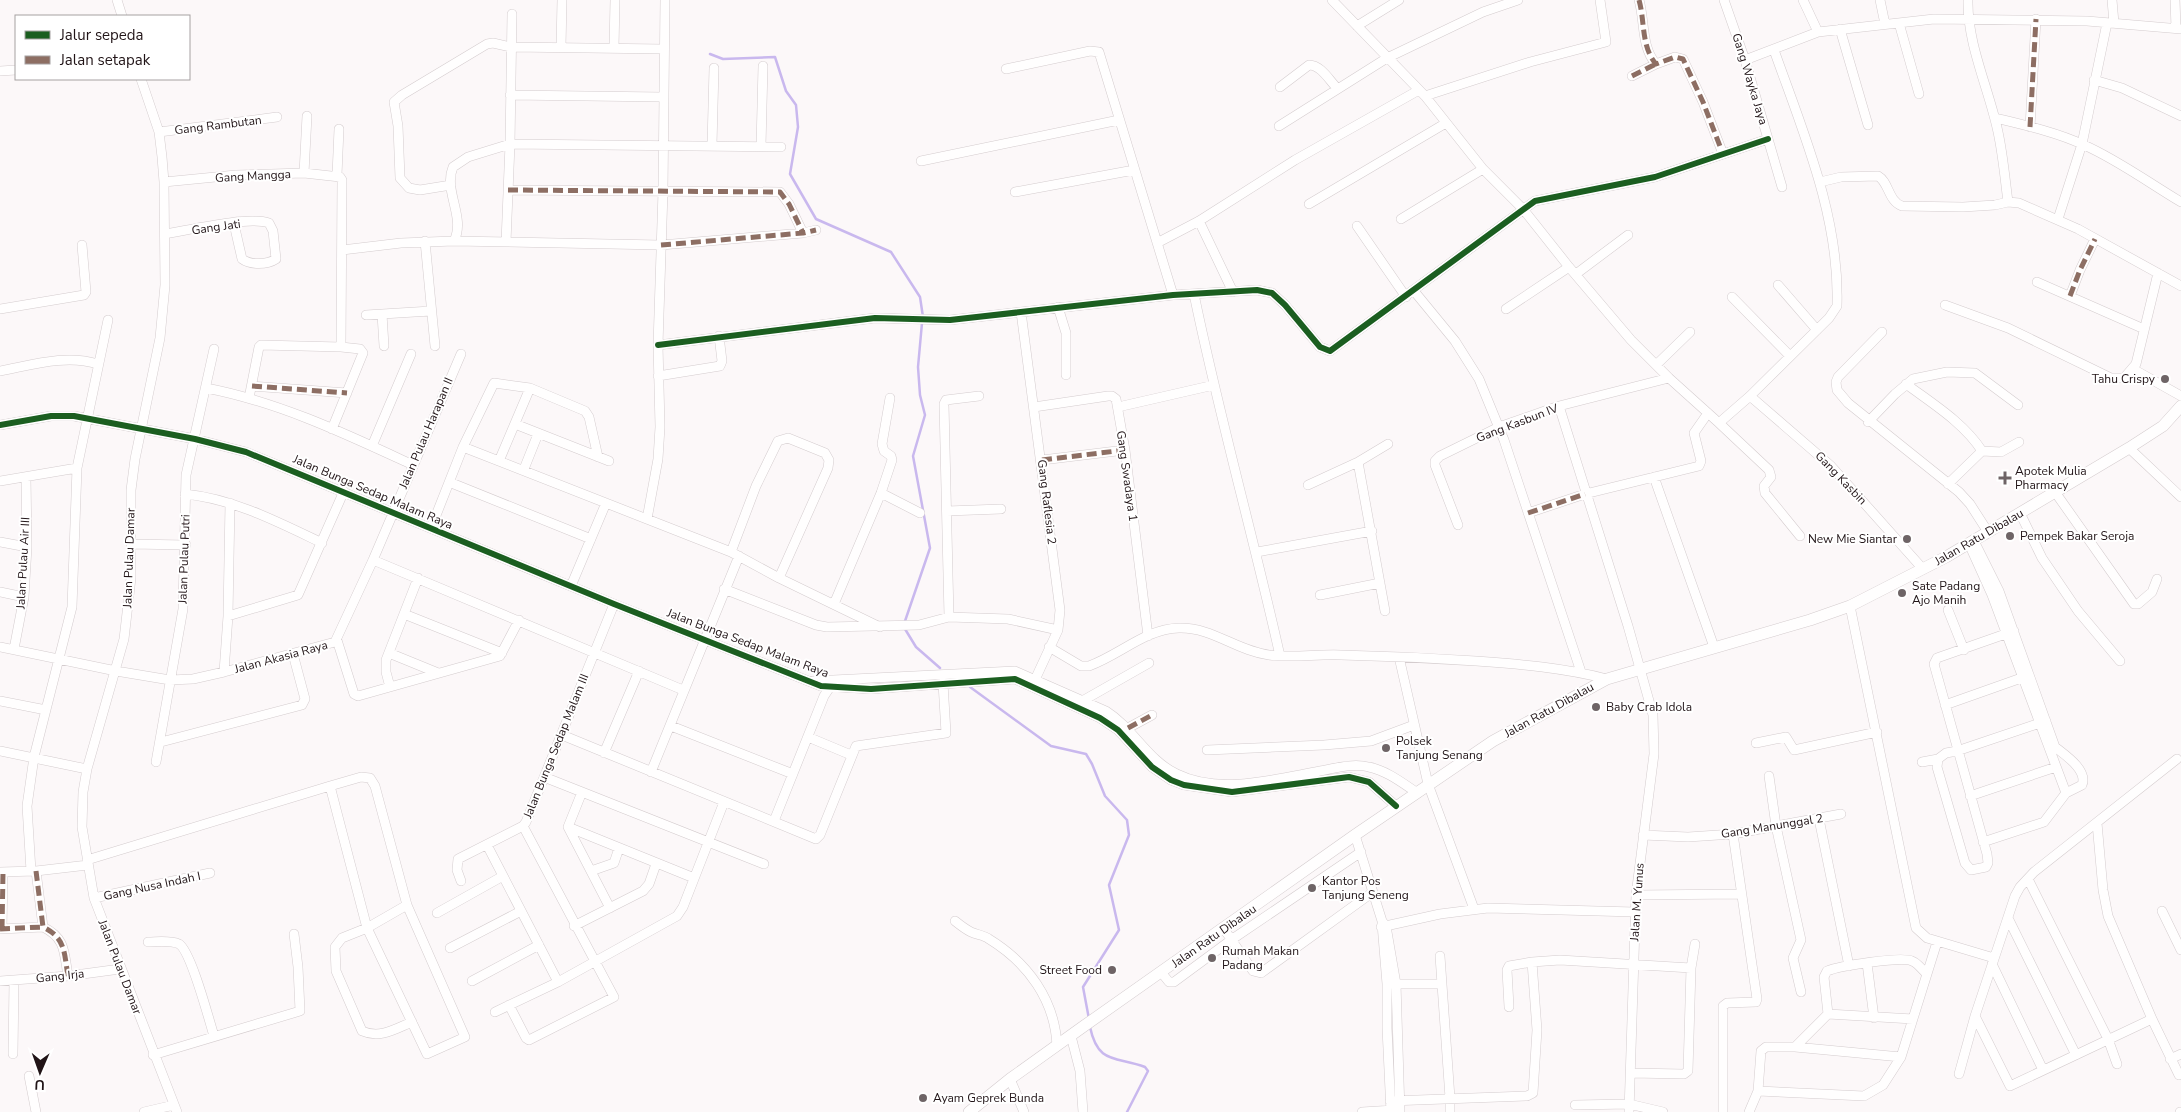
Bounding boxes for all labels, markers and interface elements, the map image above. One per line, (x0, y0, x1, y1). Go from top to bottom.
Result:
legend (15, 15, 190, 80)
text: Jalur sepeda (59, 25, 144, 45)
street label: Gang Wayka Jaya (1728, 31, 1772, 127)
text: Jalan setapak (59, 50, 151, 70)
street label: Gang Rambutan (173, 112, 263, 138)
street label: Gang Mangga (215, 166, 291, 186)
street label: Gang Jati (191, 216, 241, 238)
place label: Tahu Crispy (2092, 371, 2156, 387)
marker: Tahu Crispy (2159, 373, 2171, 385)
street label: Jalan Pulau Harapan II (395, 375, 457, 492)
street label: Gang Kasbun IV (1474, 400, 1561, 446)
street label: Gang Swadaya 1 (1113, 430, 1141, 522)
street label: Gang Kasbin (1812, 448, 1870, 508)
street label: Jalan Bunga Sedap Malam Raya (290, 451, 455, 533)
street label: Gang Raflesia 2 (1034, 459, 1060, 545)
place label: Apotek Mulia Pharmacy (2015, 463, 2087, 493)
marker: Apotek Mulia Pharmacy (1999, 472, 2011, 484)
street label: Jalan Ratu Dibalau (1931, 505, 2026, 569)
street label: Jalan Pulau Damar (119, 507, 139, 609)
street label: Jalan Pulau Putri (174, 514, 194, 605)
street label: Jalan Pulau Air III (13, 517, 33, 610)
place label: Pempek Bakar Seroja (2020, 528, 2134, 544)
marker: Pempek Bakar Seroja (2004, 530, 2016, 542)
place label: New Mie Siantar (1808, 531, 1898, 547)
marker: New Mie Siantar (1901, 533, 1913, 545)
place label: Sate Padang Ajo Manih (1912, 578, 1980, 608)
marker: Sate Padang Ajo Manih (1896, 587, 1908, 599)
street label: Jalan Bunga Sedap Malam Raya (664, 604, 831, 681)
street label: Jalan Akasia Raya (232, 637, 329, 677)
street label: Jalan Bunga Sedap Malam III (519, 671, 592, 822)
street label: Jalan Ratu Dibalau (1500, 679, 1597, 742)
place label: Baby Crab Idola (1606, 699, 1692, 715)
marker: Baby Crab Idola (1590, 701, 1602, 713)
place label: Polsek Tanjung Senang (1396, 733, 1483, 763)
marker: Polsek Tanjung Senang (1380, 742, 1392, 754)
street label: Gang Manunggal 2 (1720, 810, 1824, 842)
street label: Jalan M. Yunus (1626, 862, 1648, 943)
street label: Gang Nusa Indah I (102, 868, 202, 904)
place label: Kantor Pos Tanjung Seneng (1322, 873, 1409, 903)
marker: Kantor Pos Tanjung Seneng (1306, 882, 1318, 894)
street label: Jalan Ratu Dibalau (1168, 901, 1260, 972)
street label: Jalan Pulau Damar (94, 916, 146, 1017)
place label: Rumah Makan Padang (1222, 943, 1299, 973)
marker: Rumah Makan Padang (1206, 952, 1218, 964)
place label: Street Food (1039, 962, 1102, 978)
marker: Street Food (1106, 964, 1118, 976)
street label: Gang Irja (35, 966, 85, 986)
north arrow (15, 1047, 65, 1097)
text: U (34, 1075, 45, 1094)
place label: Ayam Geprek Bunda (933, 1090, 1044, 1106)
marker: Ayam Geprek Bunda (917, 1092, 929, 1104)

